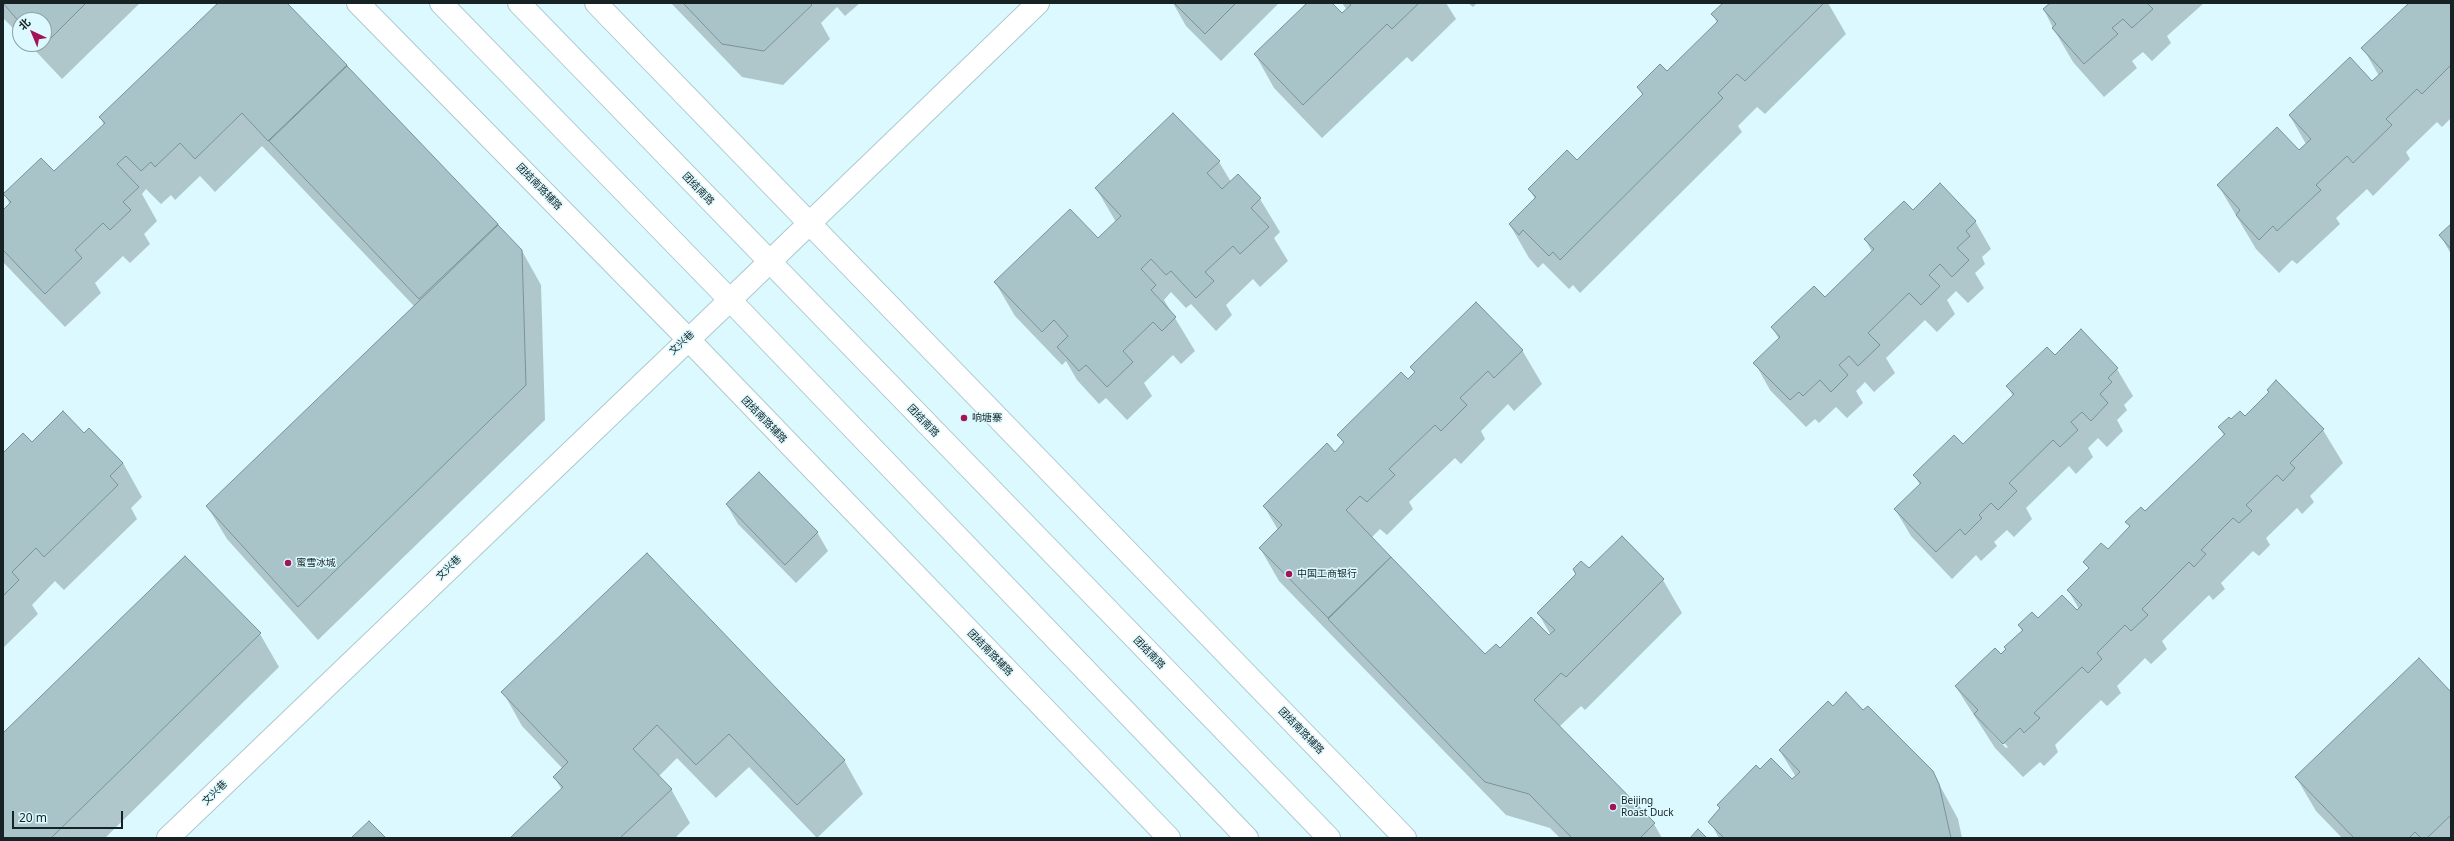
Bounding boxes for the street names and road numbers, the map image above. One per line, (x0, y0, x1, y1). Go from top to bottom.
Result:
street label: 团结南路辅路 (514, 161, 564, 213)
street label: 团结南路 (680, 170, 716, 208)
street label: 文兴巷 (667, 328, 697, 358)
street label: 团结南路辅路 (739, 394, 789, 446)
street label: 团结南路 (905, 402, 941, 440)
street label: 文兴巷 (434, 553, 464, 583)
street label: 团结南路辅路 (965, 627, 1015, 679)
street label: 团结南路 (1131, 634, 1167, 672)
street label: 团结南路辅路 (1276, 705, 1326, 757)
street label: 文兴巷 (200, 778, 230, 808)

